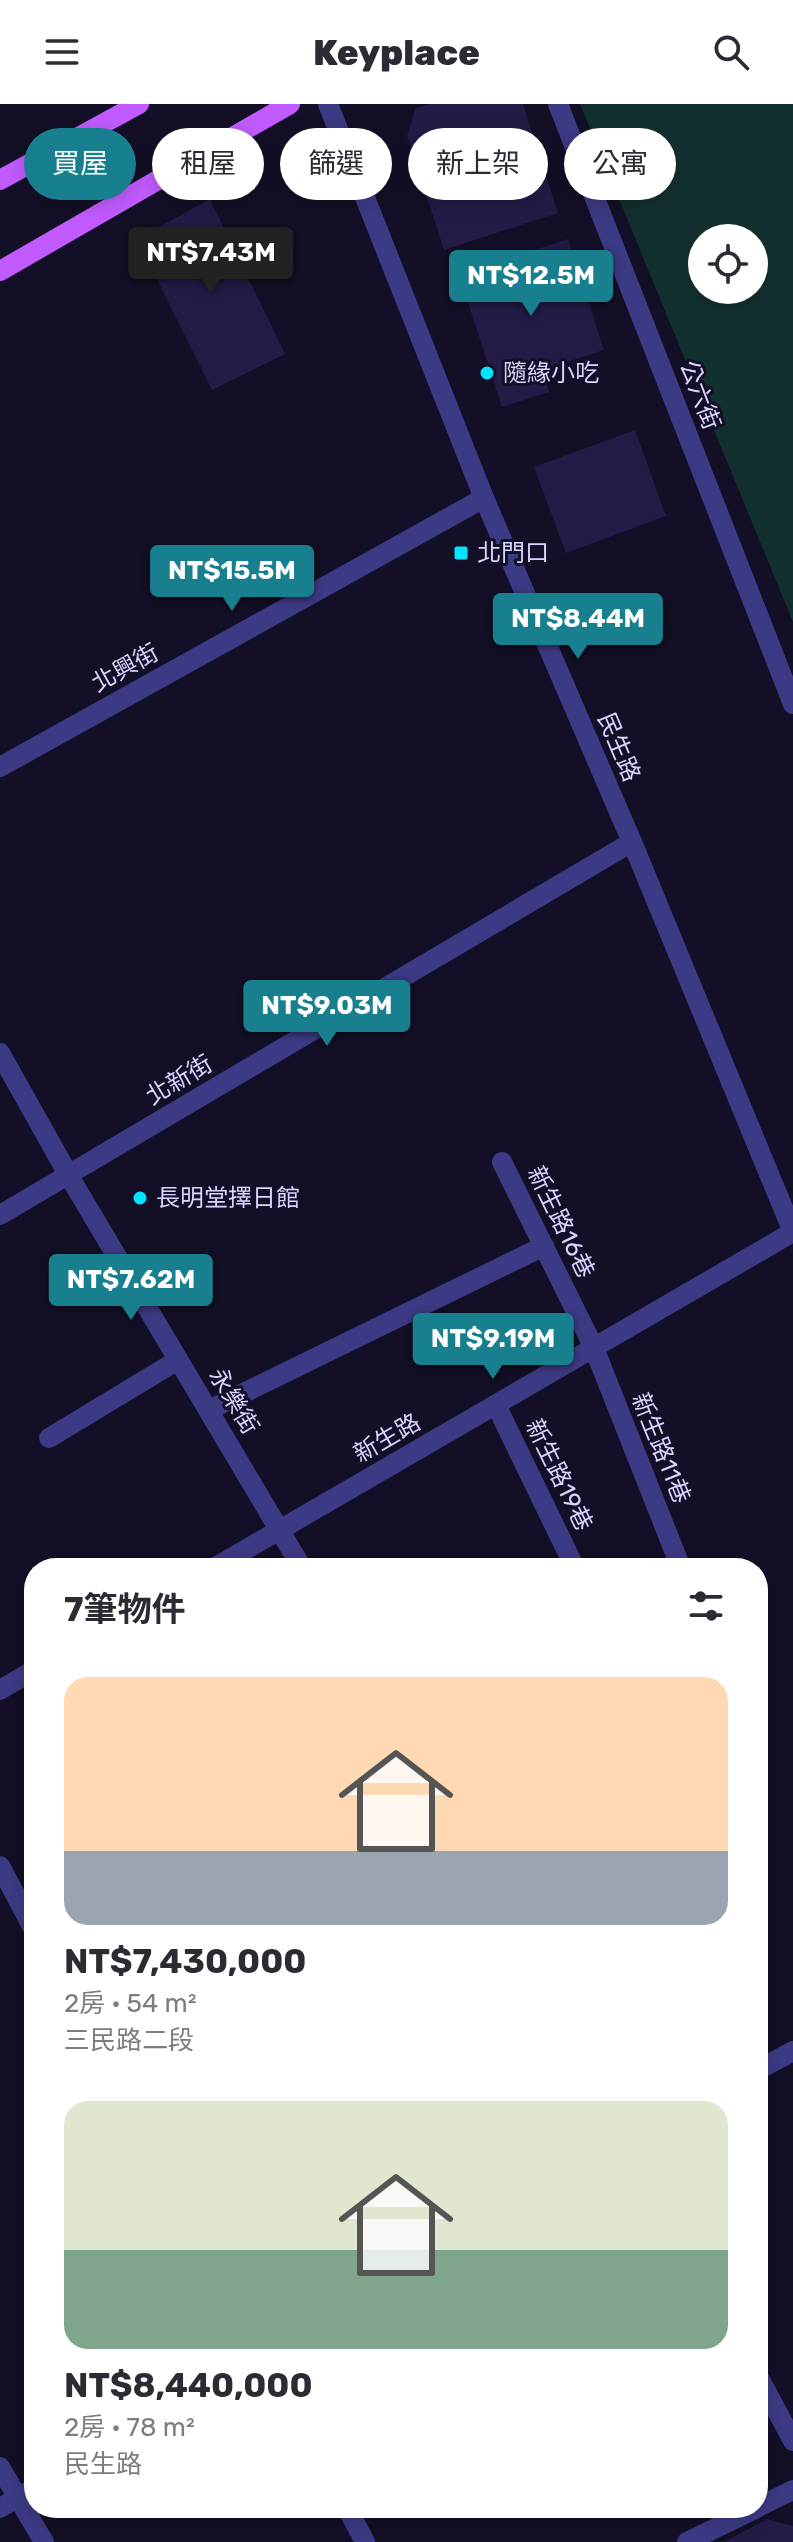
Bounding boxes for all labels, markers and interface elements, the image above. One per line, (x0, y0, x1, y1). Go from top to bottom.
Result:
icon: menu (40, 30, 84, 74)
icon: search (709, 30, 753, 74)
text: Keyplace (313, 31, 480, 74)
chip: 買屋 (24, 128, 136, 200)
chip: 租屋 (152, 128, 264, 200)
chip: 篩選 (280, 128, 392, 200)
chip: 新上架 (408, 128, 548, 200)
chip: 公寓 (564, 128, 676, 200)
map controls (688, 224, 768, 304)
button: locate (688, 224, 768, 304)
pin: NT$7.43M (128, 227, 294, 295)
text: NT$7.43M (146, 237, 276, 268)
pin: NT$12.5M (448, 250, 614, 318)
text: NT$12.5M (467, 260, 595, 291)
street label: 公六街 (674, 356, 726, 434)
place label: 隨緣小吃 (503, 359, 599, 387)
marker: 隨緣小吃 (478, 364, 496, 382)
place label: 北門口 (477, 539, 549, 567)
marker: 北門口 (452, 544, 470, 562)
pin: NT$15.5M (149, 545, 315, 613)
text: NT$15.5M (168, 555, 296, 586)
pin: NT$8.44M (495, 593, 661, 661)
text: NT$8.44M (511, 603, 645, 634)
street label: 北興街 (87, 638, 163, 698)
street label: 民生路 (592, 708, 646, 786)
pin: NT$9.03M (244, 980, 410, 1048)
text: NT$9.03M (261, 990, 393, 1021)
street label: 北新街 (141, 1049, 217, 1111)
street label: 新生路16巷 (522, 1162, 600, 1282)
place label: 長明堂擇日館 (156, 1184, 300, 1212)
marker: 長明堂擇日館 (131, 1189, 149, 1207)
pin: NT$7.62M (48, 1254, 214, 1322)
text: NT$7.62M (67, 1264, 195, 1295)
pin: NT$9.19M (410, 1313, 576, 1381)
text: NT$9.19M (431, 1323, 555, 1354)
street label: 永樂街 (203, 1363, 265, 1439)
street label: 新生路11巷 (626, 1389, 696, 1507)
street label: 新生路 (349, 1408, 425, 1468)
street label: 新生路19巷 (520, 1415, 598, 1535)
icon: filters (684, 1584, 728, 1628)
text: 7筆物件 (64, 1589, 185, 1630)
icon: home (324, 1729, 468, 1873)
text: NT$7,430,000 (64, 1941, 306, 1982)
text: 2房 · 54 m² (64, 1988, 197, 2019)
text: 三民路二段 (64, 2025, 194, 2056)
icon: home (324, 2153, 468, 2297)
text: NT$8,440,000 (64, 2365, 313, 2406)
text: 2房 · 78 m² (64, 2412, 195, 2443)
text: 民生路 (64, 2449, 142, 2480)

